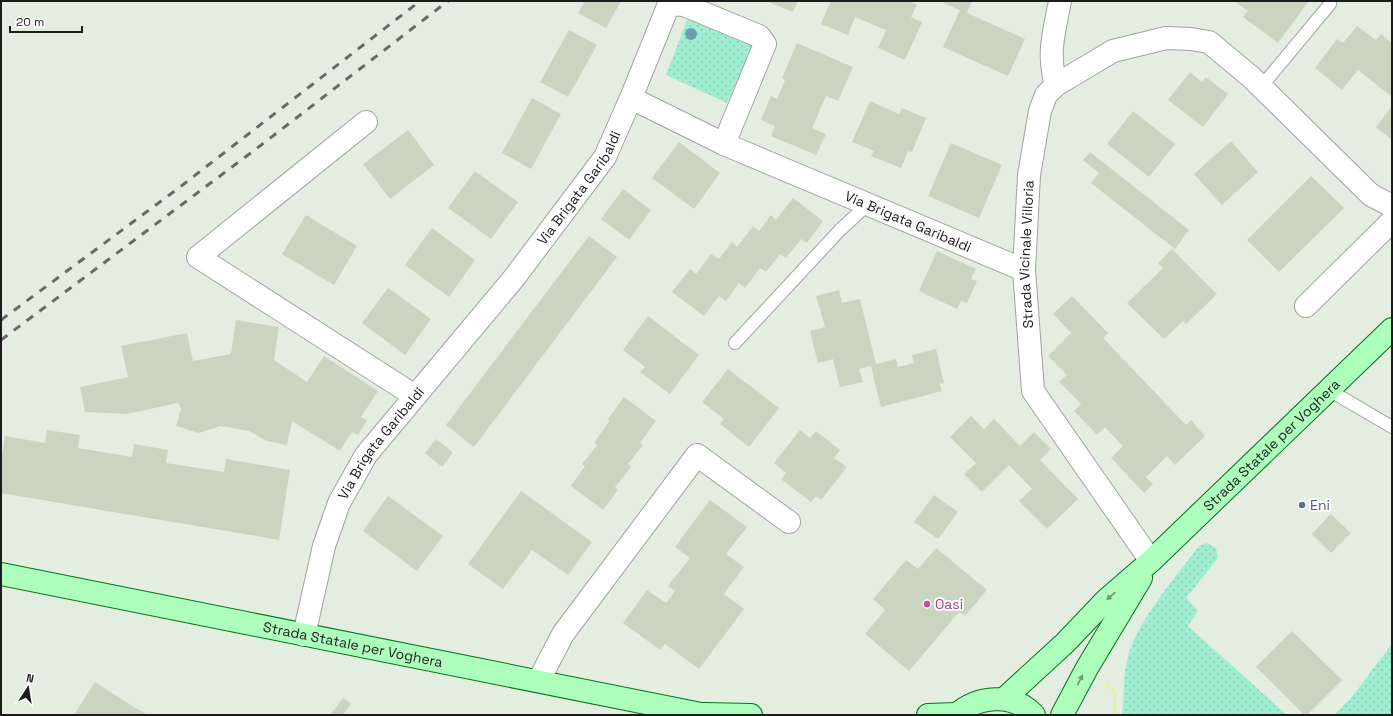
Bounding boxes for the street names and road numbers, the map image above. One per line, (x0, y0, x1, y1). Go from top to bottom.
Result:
street label: Via Brigata Garibaldi (533, 128, 624, 248)
street label: Strada Vicinale Villoria (1015, 180, 1038, 329)
street label: Via Brigata Garibaldi (842, 187, 974, 256)
street label: Strada Statale per Voghera (1199, 375, 1344, 515)
street label: Via Brigata Garibaldi (334, 383, 428, 503)
street label: Strada Statale per Voghera (262, 618, 444, 671)

